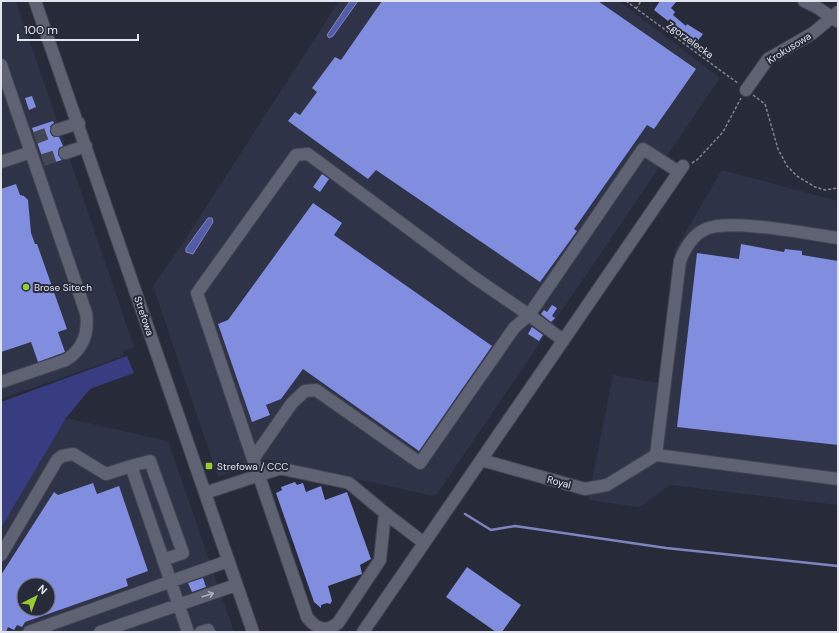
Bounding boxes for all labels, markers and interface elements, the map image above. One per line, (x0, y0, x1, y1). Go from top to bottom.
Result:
scale bar (18, 16, 138, 42)
street label: Zgorzelecka (664, 19, 716, 61)
text: 100 m (24, 22, 58, 38)
street label: Krokusowa (764, 29, 814, 67)
place label: Brose Sitech (34, 281, 92, 294)
marker: Brose Sitech (21, 282, 31, 292)
street label: Strefowa (131, 295, 157, 337)
place label: Strefowa / CCC (217, 460, 289, 473)
marker: Strefowa / CCC (204, 461, 214, 471)
street label: Royal (546, 473, 572, 491)
north arrow (16, 577, 56, 617)
text: N (35, 582, 50, 597)
one-way arrow (201, 591, 213, 599)

